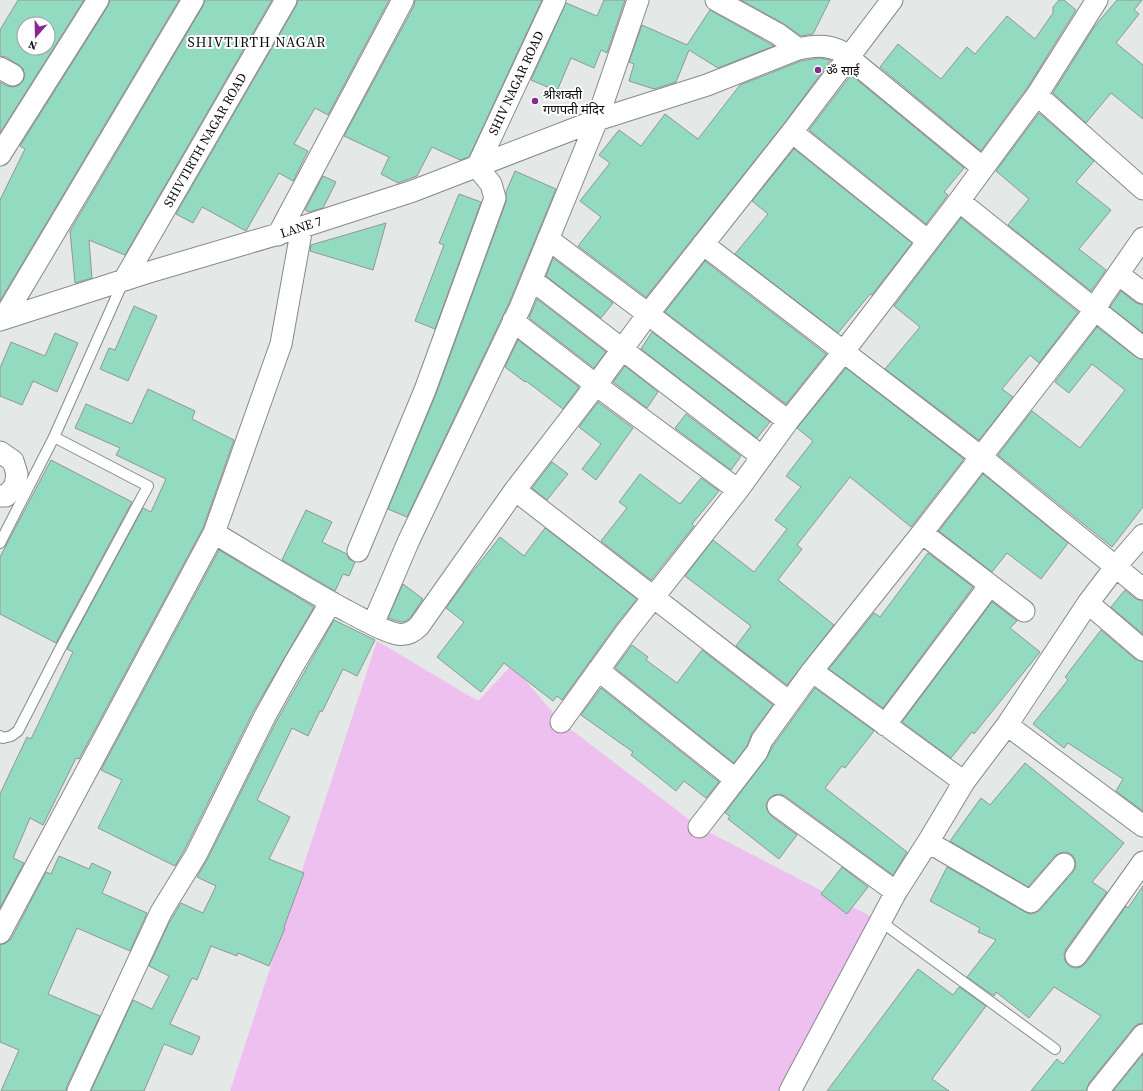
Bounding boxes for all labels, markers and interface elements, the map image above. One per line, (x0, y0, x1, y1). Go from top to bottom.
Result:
north arrow (16, 16, 56, 56)
street label: SHIV NAGAR ROAD (484, 28, 548, 138)
district label: SHIVTIRTH NAGAR (188, 32, 326, 52)
text: N (26, 37, 39, 53)
place label: ॐ साई (826, 62, 860, 79)
marker: ॐ साई (813, 65, 823, 75)
street label: SHIVTIRTH NAGAR ROAD (159, 70, 251, 210)
place label: श्रीशक्ती गणपती मंदिर (543, 86, 605, 118)
marker: श्रीशक्ती गणपती मंदिर (530, 96, 540, 106)
street label: LANE 7 (278, 212, 325, 242)

